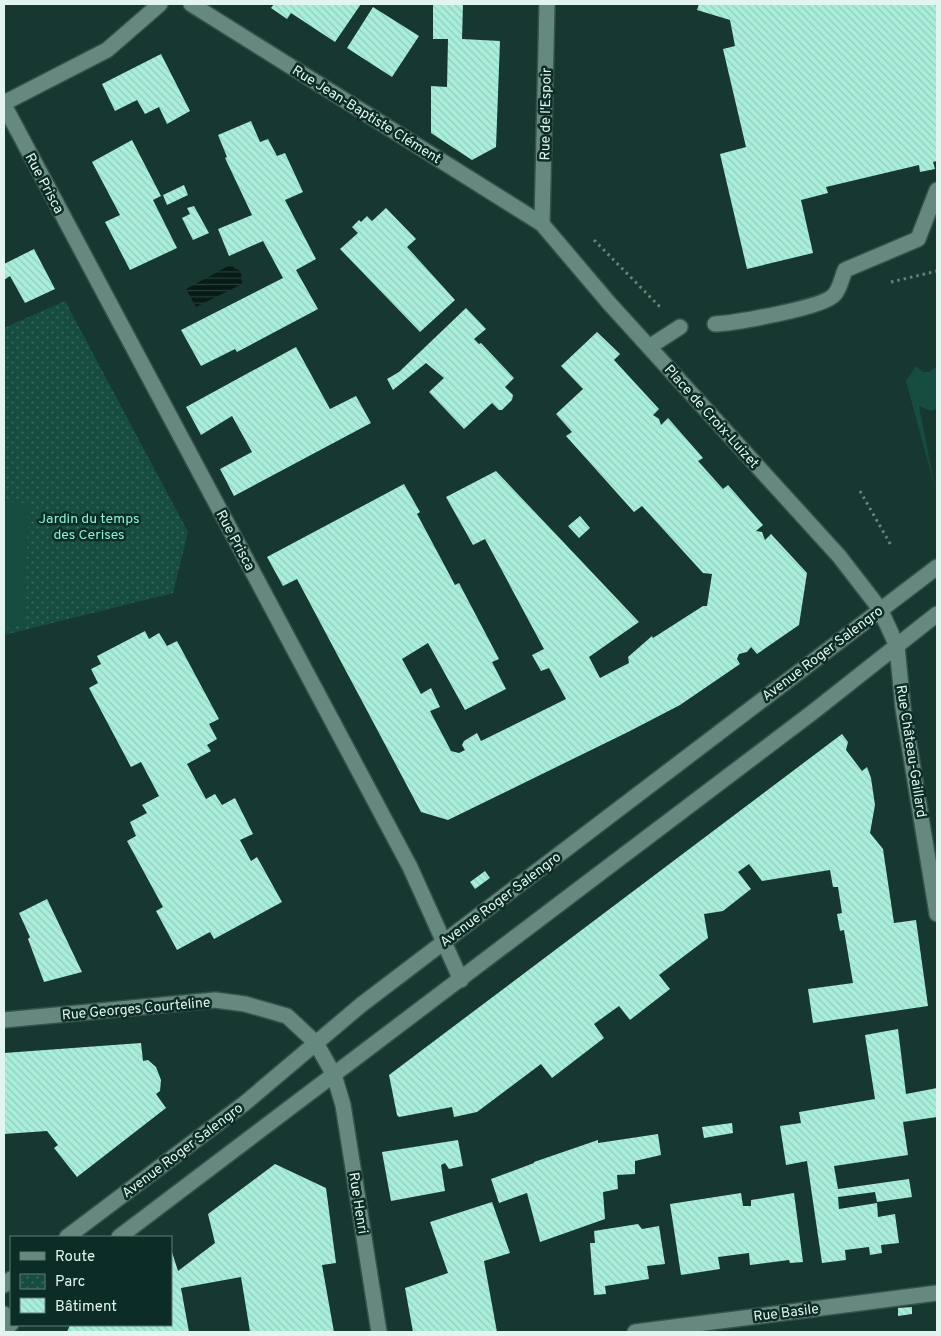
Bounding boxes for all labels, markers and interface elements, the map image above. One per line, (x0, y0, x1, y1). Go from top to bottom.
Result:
street label: Rue Jean-Baptiste Clément (289, 62, 444, 168)
street label: Rue de l'Espoir (537, 67, 556, 161)
street label: Rue Prisca (21, 151, 67, 217)
street label: Place de Croix-Luizet (660, 362, 762, 472)
street label: Rue Prisca (212, 508, 258, 574)
park label: Jardin du temps des Cerises (38, 511, 140, 544)
street label: Avenue Roger Salengro (759, 603, 887, 705)
street label: Rue Château-Gaillard (892, 684, 929, 819)
street label: Avenue Roger Salengro (437, 849, 565, 951)
street label: Rue Georges Courteline (61, 995, 211, 1024)
street label: Avenue Roger Salengro (119, 1100, 247, 1202)
street label: Rue Henri (344, 1171, 371, 1235)
legend (10, 1236, 172, 1326)
text: Route (55, 1248, 95, 1267)
text: Parc (55, 1273, 85, 1292)
text: Bâtiment (55, 1298, 117, 1317)
street label: Rue Basile (753, 1301, 820, 1326)

